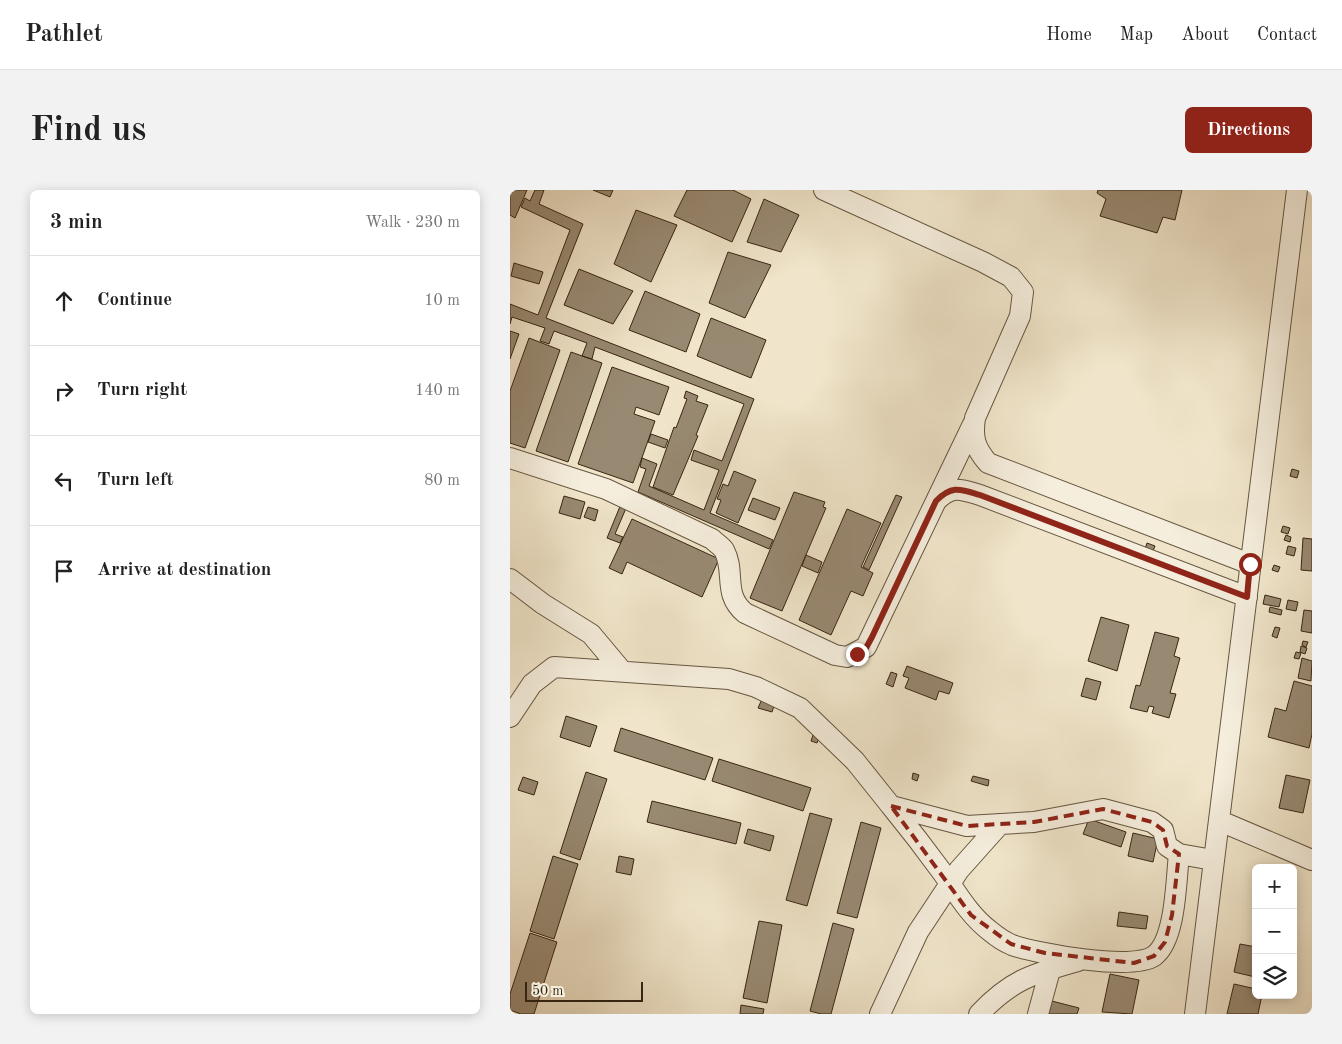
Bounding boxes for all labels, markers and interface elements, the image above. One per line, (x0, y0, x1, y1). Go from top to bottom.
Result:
text: Pathlet (25, 23, 103, 47)
text: Home (1046, 26, 1092, 44)
text: Map (1120, 26, 1153, 44)
text: About (1181, 26, 1229, 44)
text: Contact (1257, 26, 1317, 44)
button: Directions (1185, 107, 1312, 153)
text: Find us (30, 113, 146, 148)
text: 3 min (50, 212, 103, 233)
text: Walk · 230 m (365, 215, 460, 231)
icon: ahead (50, 287, 78, 315)
text: Continue (97, 291, 172, 310)
text: 10 m (424, 293, 460, 309)
icon: right (50, 377, 78, 405)
text: Turn right (97, 381, 187, 400)
text: 140 m (415, 383, 460, 399)
icon: left (50, 467, 78, 495)
text: Turn left (97, 471, 174, 490)
text: 80 m (424, 473, 460, 489)
route start (1239, 553, 1262, 576)
icon: arrive (50, 557, 78, 585)
text: Arrive at destination (97, 561, 271, 580)
route end (846, 643, 869, 666)
map controls (1252, 864, 1297, 999)
button: + (1252, 864, 1297, 909)
button: − (1252, 909, 1297, 954)
button: layers (1252, 954, 1297, 999)
scale bar (525, 979, 642, 1002)
text: 50 m (532, 984, 563, 998)

